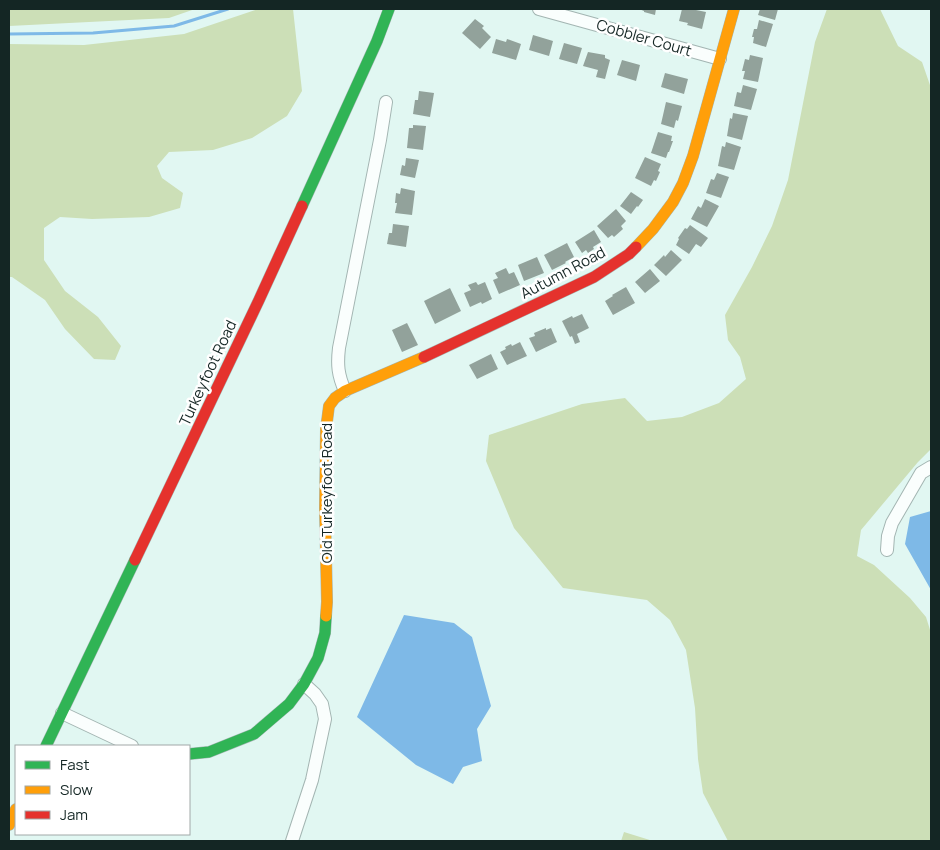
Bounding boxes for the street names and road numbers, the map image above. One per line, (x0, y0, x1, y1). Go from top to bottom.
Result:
street label: Cobbler Court (594, 14, 694, 61)
street label: Autumn Road (517, 241, 609, 304)
street label: Turkeyfoot Road (174, 317, 241, 429)
street label: Old Turkeyfoot Road (316, 423, 337, 563)

